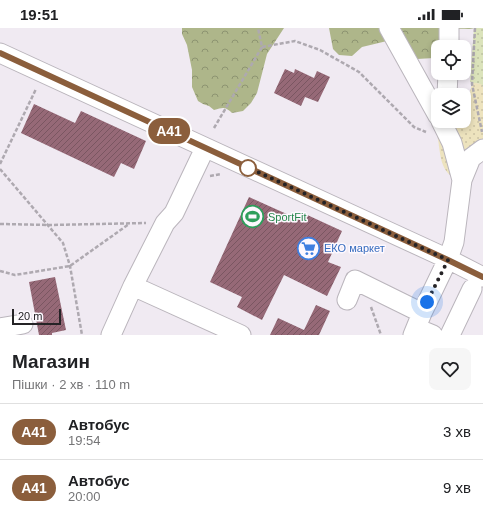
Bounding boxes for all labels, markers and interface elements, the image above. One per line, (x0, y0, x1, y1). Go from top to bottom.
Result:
text: 19:51 (20, 6, 58, 23)
map controls (431, 40, 471, 128)
button: locate (431, 40, 471, 80)
button: layers (431, 88, 471, 128)
line badge: A41 (146, 118, 192, 144)
text: A41 (156, 123, 182, 139)
unlabelled marker (239, 159, 257, 177)
sports icon: SportFit (240, 204, 266, 230)
place label: SportFit (268, 211, 307, 223)
supermarket icon: ЕКО маркет (296, 235, 322, 261)
place label: ЕКО маркет (324, 242, 385, 254)
your location (417, 292, 437, 312)
scale bar (12, 307, 61, 326)
text: 20 m (18, 310, 42, 322)
button: heart (429, 348, 471, 390)
text: Магазин (12, 351, 90, 372)
text: Пішки · 2 хв · 110 m (12, 377, 130, 392)
text: Автобус (68, 416, 130, 433)
text: 3 хв (443, 423, 471, 440)
text: A41 (21, 424, 47, 440)
text: 19:54 (68, 433, 101, 448)
text: Автобус (68, 472, 130, 489)
text: 9 хв (443, 479, 471, 496)
text: A41 (21, 480, 47, 496)
text: 20:00 (68, 489, 101, 504)

